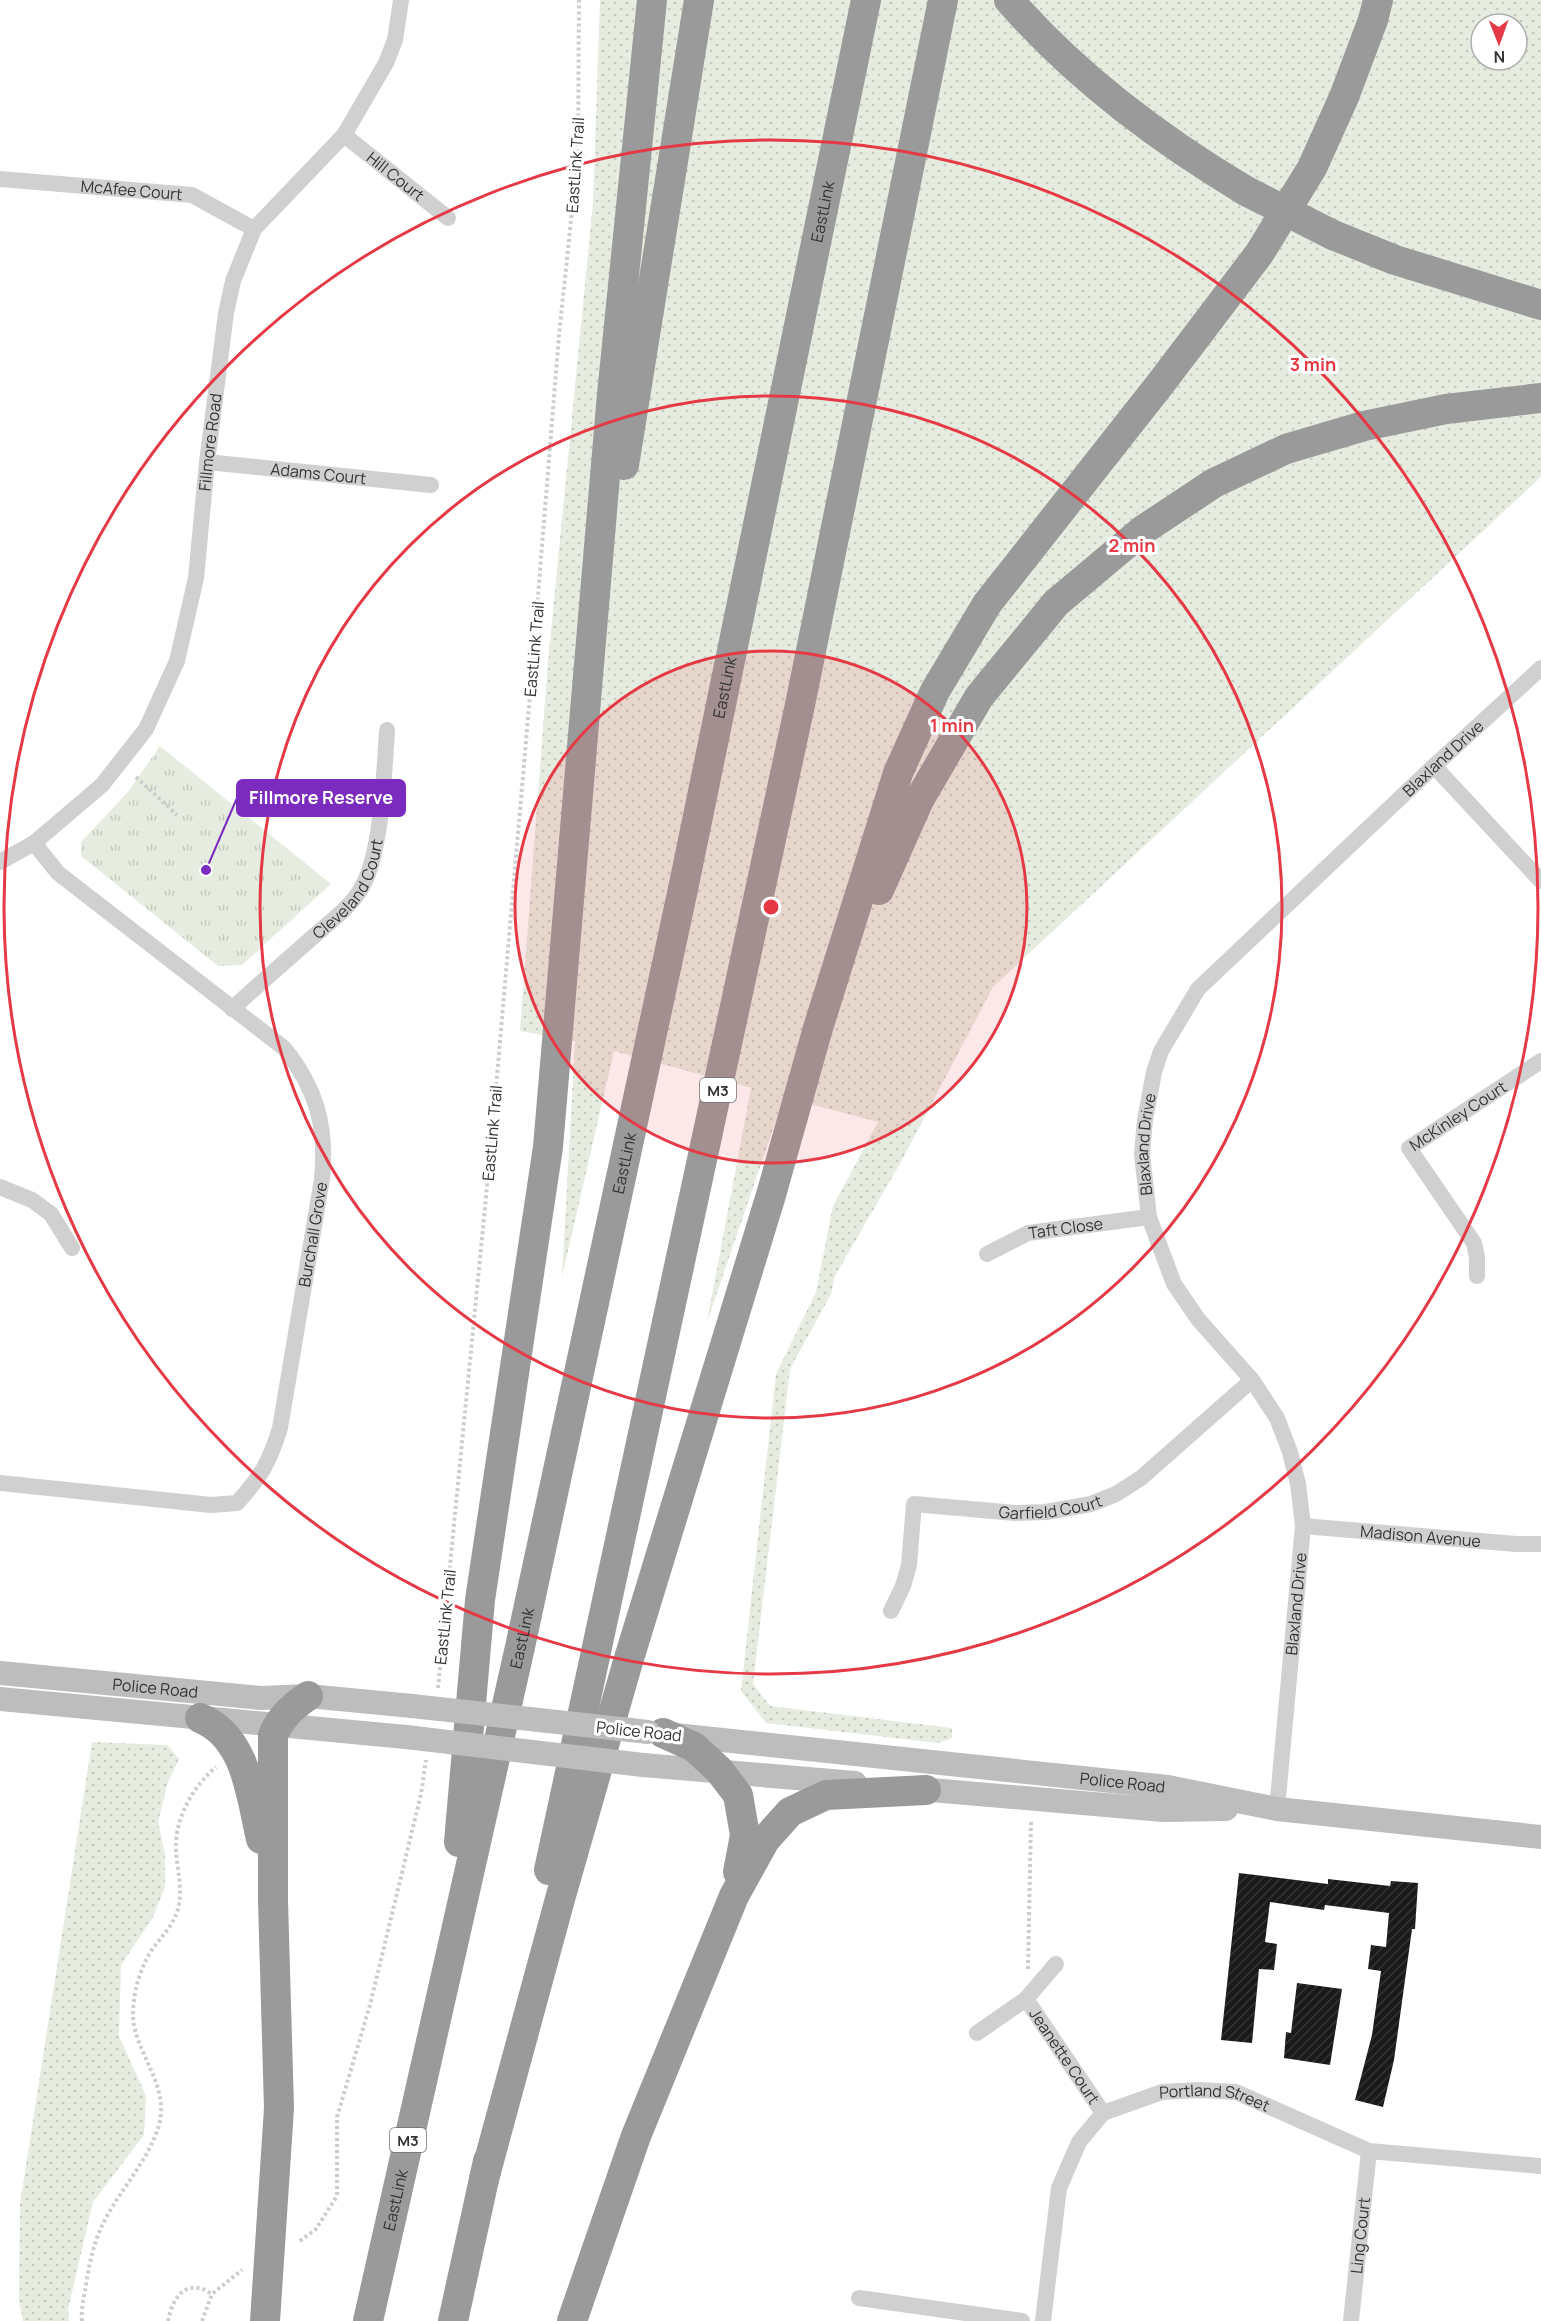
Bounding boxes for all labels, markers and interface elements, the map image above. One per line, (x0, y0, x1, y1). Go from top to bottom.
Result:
north arrow (1469, 12, 1529, 72)
text: N (1493, 46, 1505, 68)
street label: EastLink Trail (561, 116, 589, 214)
street label: Hill Court (362, 146, 429, 206)
street label: McAfee Court (80, 175, 183, 205)
street label: EastLink (805, 178, 840, 244)
text: 3 min (1290, 352, 1336, 376)
street label: Fillmore Road (193, 392, 227, 492)
street label: Adams Court (269, 458, 367, 489)
text: 2 min (1109, 533, 1155, 557)
street label: EastLink Trail (519, 600, 549, 698)
street label: EastLink (707, 654, 742, 720)
text: 1 min (930, 713, 974, 737)
street label: Blaxland Drive (1398, 715, 1488, 801)
callout: Fillmore Reserve (237, 780, 405, 816)
text: Fillmore Reserve (249, 785, 393, 809)
street label: Cleveland Court (307, 837, 388, 944)
centre of rings (761, 897, 781, 917)
street label: McKinley Court (1405, 1076, 1511, 1156)
road number: M3 (700, 1078, 736, 1102)
street label: EastLink Trail (477, 1084, 507, 1182)
street label: Blaxland Drive (1131, 1091, 1161, 1197)
street label: EastLink (607, 1129, 642, 1196)
street label: Burchall Grove (293, 1180, 332, 1289)
street label: Taft Close (1027, 1212, 1104, 1244)
street label: Garfield Court (998, 1490, 1105, 1524)
street label: Madison Avenue (1359, 1520, 1482, 1552)
street label: Blaxland Drive (1280, 1552, 1312, 1656)
street label: EastLink Trail (429, 1568, 461, 1666)
street label: EastLink (504, 1604, 539, 1671)
street label: Police Road (112, 1673, 199, 1703)
street label: Police Road (595, 1716, 683, 1746)
street label: Police Road (1079, 1767, 1166, 1798)
street label: Jeanette Court (1024, 2004, 1105, 2108)
street label: Portland Street (1158, 2079, 1273, 2117)
road number: M3 (390, 2128, 426, 2152)
street label: EastLink (378, 2166, 413, 2233)
street label: Ling Court (1345, 2196, 1375, 2275)

